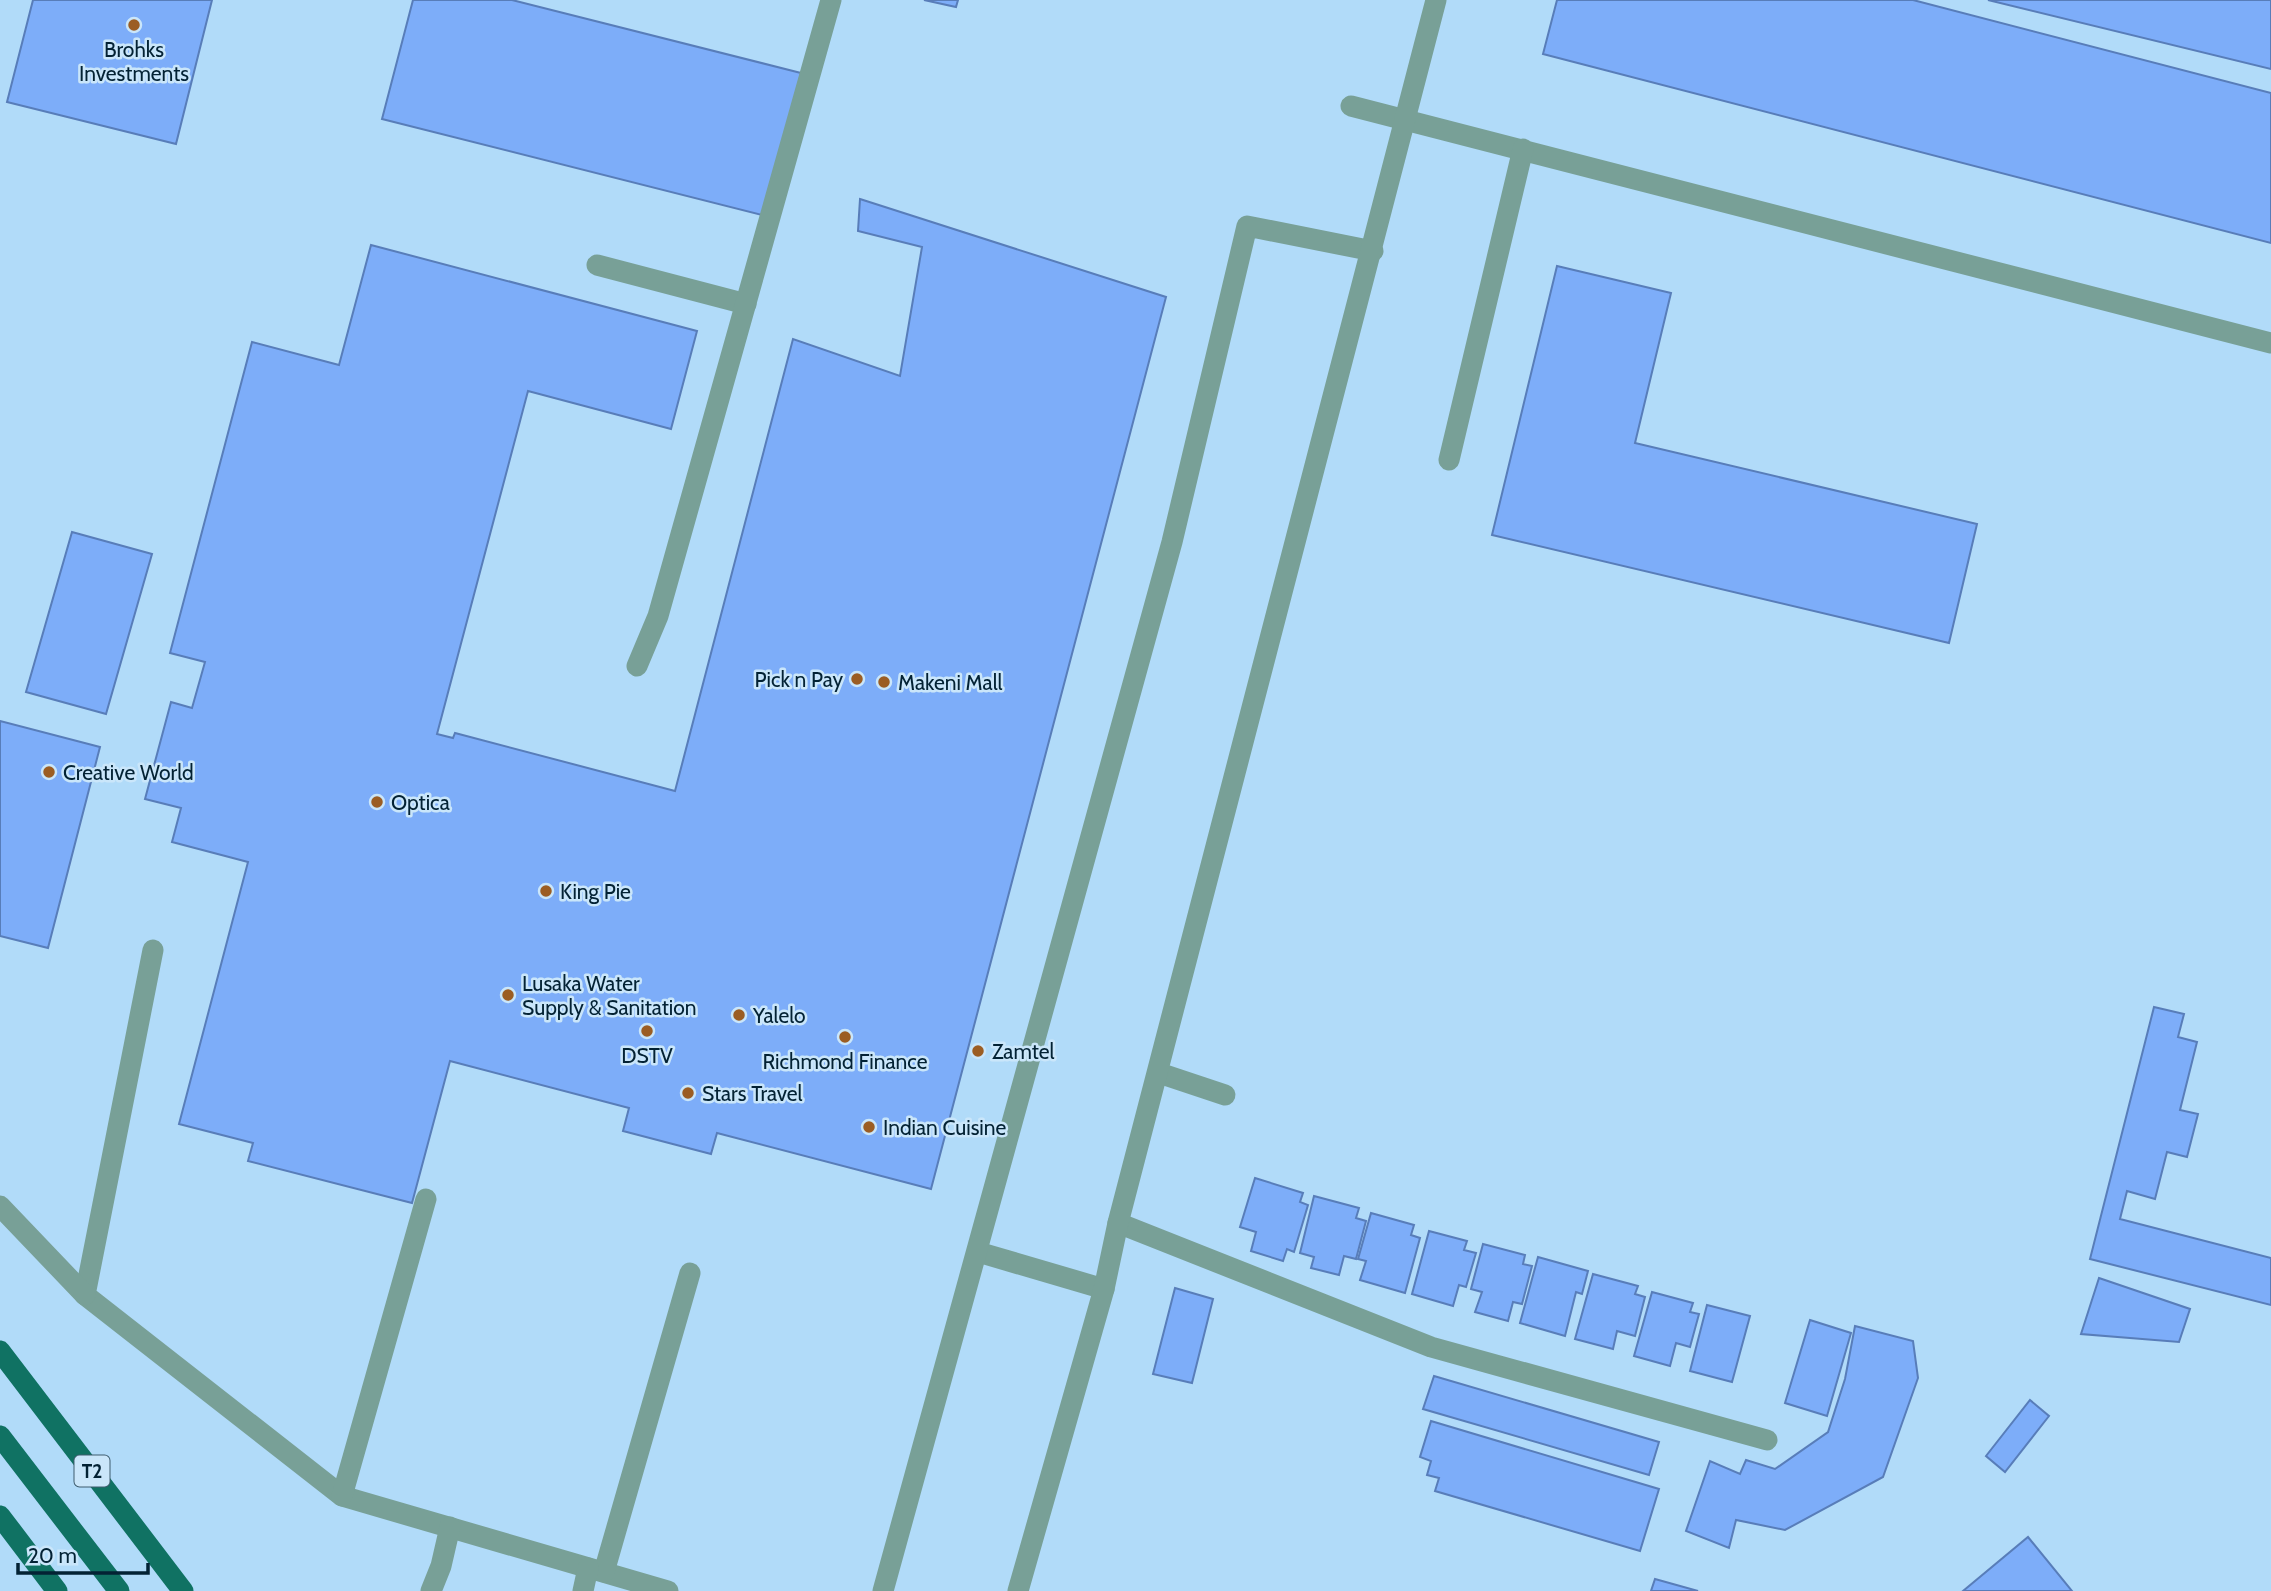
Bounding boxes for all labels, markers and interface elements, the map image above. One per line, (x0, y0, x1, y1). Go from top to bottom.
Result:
marker: Brohks Investments (126, 17, 142, 33)
place label: Brohks Investments (79, 37, 189, 86)
place label: Pick n Pay (755, 667, 843, 692)
place label: Makeni Mall (898, 670, 1003, 695)
marker: Pick n Pay (849, 671, 865, 687)
marker: Makeni Mall (876, 674, 892, 690)
place label: Creative World (63, 760, 194, 785)
marker: Creative World (41, 764, 57, 780)
place label: Optica (391, 790, 450, 815)
marker: Optica (369, 794, 385, 810)
place label: King Pie (560, 879, 631, 904)
marker: King Pie (538, 883, 554, 899)
place label: Lusaka Water Supply & Sanitation (522, 971, 697, 1020)
marker: Lusaka Water Supply & Sanitation (500, 987, 516, 1003)
place label: Yalelo (752, 1003, 806, 1028)
marker: Yalelo (731, 1007, 747, 1023)
marker: DSTV (639, 1023, 655, 1039)
marker: Richmond Finance (837, 1029, 853, 1045)
place label: Zamtel (992, 1039, 1054, 1064)
place label: DSTV (621, 1043, 673, 1068)
marker: Zamtel (970, 1043, 986, 1059)
place label: Richmond Finance (763, 1049, 928, 1074)
place label: Stars Travel (702, 1081, 803, 1106)
marker: Stars Travel (680, 1085, 696, 1101)
place label: Indian Cuisine (883, 1115, 1007, 1140)
marker: Indian Cuisine (861, 1119, 877, 1135)
road number: T2 (74, 1456, 110, 1486)
scale bar (18, 1532, 147, 1576)
text: 20 m (28, 1543, 77, 1568)

